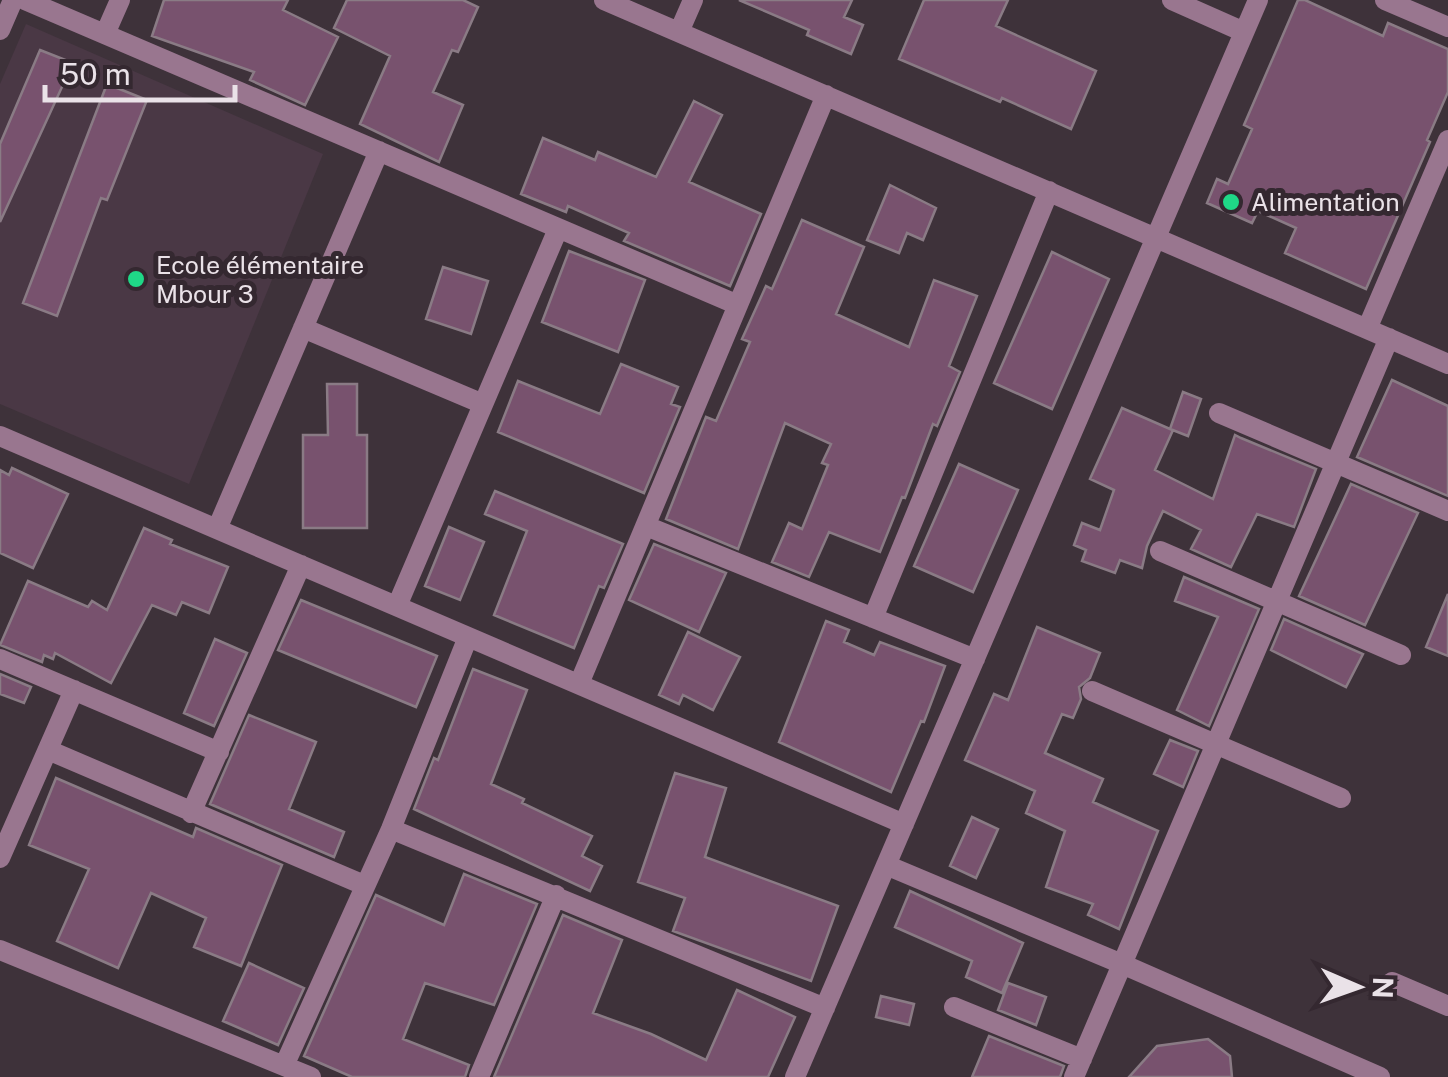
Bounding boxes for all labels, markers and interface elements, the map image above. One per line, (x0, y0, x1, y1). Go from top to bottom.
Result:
scale bar (45, 40, 235, 102)
text: 50 m (60, 56, 131, 92)
place label: Alimentation (1251, 187, 1400, 217)
marker: Alimentation (1220, 191, 1242, 213)
place label: Ecole élémentaire Mbour 3 (156, 250, 364, 309)
marker: Ecole élémentaire Mbour 3 (125, 268, 147, 290)
north arrow (1308, 937, 1408, 1037)
text: N (1367, 976, 1400, 999)

